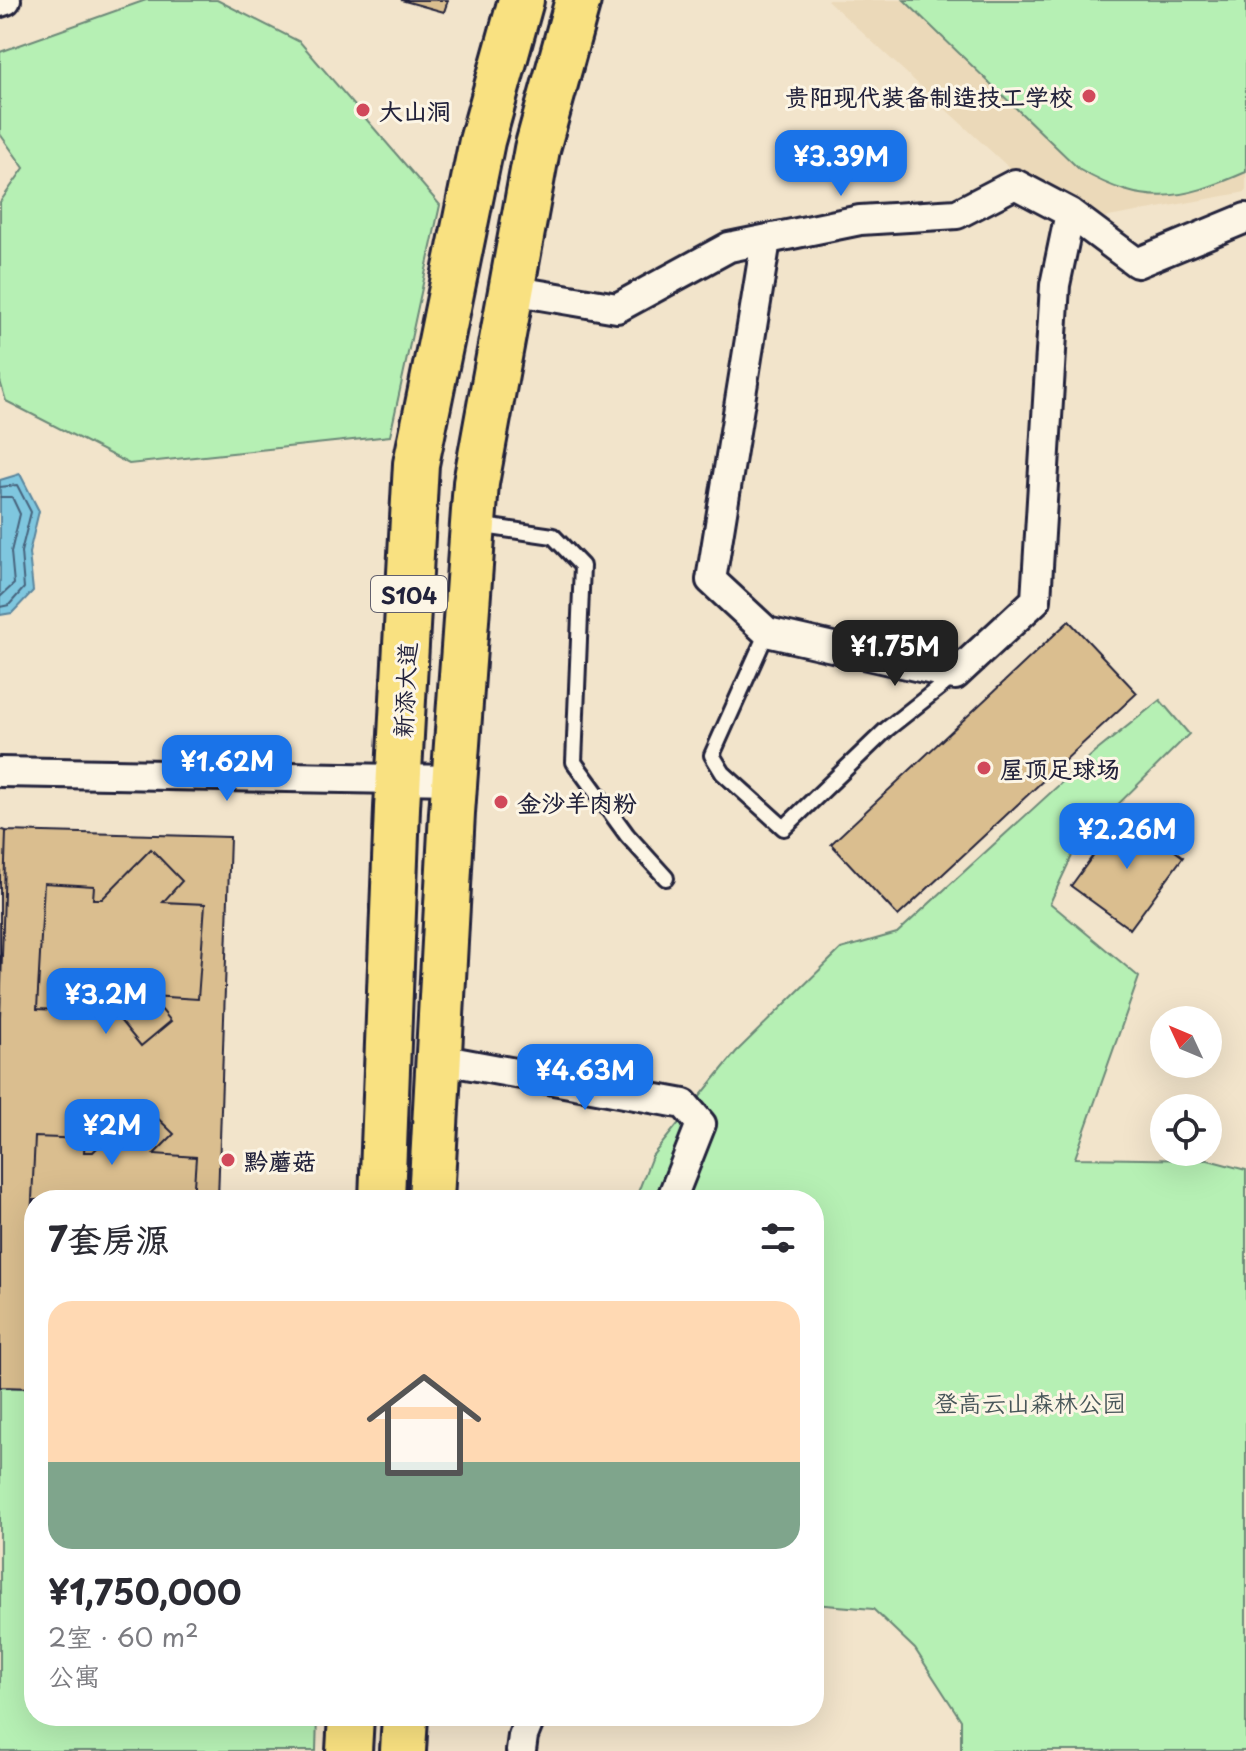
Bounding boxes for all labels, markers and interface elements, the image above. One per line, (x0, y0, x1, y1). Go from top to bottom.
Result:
place label: 贵阳现代装备制造技工学校 (785, 78, 1073, 114)
marker: 贵阳现代装备制造技工学校 (1080, 87, 1098, 105)
place label: 大山洞 (379, 92, 451, 128)
marker: 大山洞 (354, 101, 372, 119)
pin: ¥3.39M (776, 130, 906, 198)
text: ¥3.39M (793, 136, 889, 175)
road number: S104 (371, 576, 447, 612)
pin: ¥1.75M (830, 620, 960, 688)
text: ¥1.75M (850, 626, 940, 665)
street label: 新添大道 (384, 641, 424, 739)
pin: ¥1.62M (162, 735, 292, 803)
text: ¥1.62M (180, 741, 274, 780)
place label: 屋顶足球场 (1000, 750, 1120, 786)
marker: 屋顶足球场 (975, 759, 993, 777)
place label: 金沙羊肉粉 (517, 784, 637, 820)
marker: 金沙羊肉粉 (492, 793, 510, 811)
pin: ¥2.26M (1062, 803, 1192, 871)
text: ¥2.26M (1077, 809, 1177, 848)
pin: ¥3.2M (50, 968, 162, 1036)
text: ¥3.2M (65, 974, 147, 1013)
north arrow (1150, 1006, 1222, 1078)
map controls (1150, 1006, 1222, 1166)
pin: ¥4.63M (520, 1044, 650, 1112)
text: ¥4.63M (535, 1050, 635, 1089)
button: locate (1150, 1094, 1222, 1166)
pin: ¥2M (73, 1099, 151, 1167)
text: ¥2M (83, 1105, 141, 1144)
place label: 黔蘑菇 (244, 1142, 316, 1178)
marker: 黔蘑菇 (219, 1151, 237, 1169)
text: 7套房源 (48, 1212, 170, 1264)
icon: filters (756, 1216, 800, 1260)
icon: home (352, 1353, 496, 1497)
park label: 登高云山森林公园 (934, 1384, 1126, 1420)
text: ¥1,750,000 (48, 1565, 242, 1617)
text: 2室 · 60 m² (48, 1617, 199, 1656)
text: 公寓 (48, 1656, 100, 1695)

